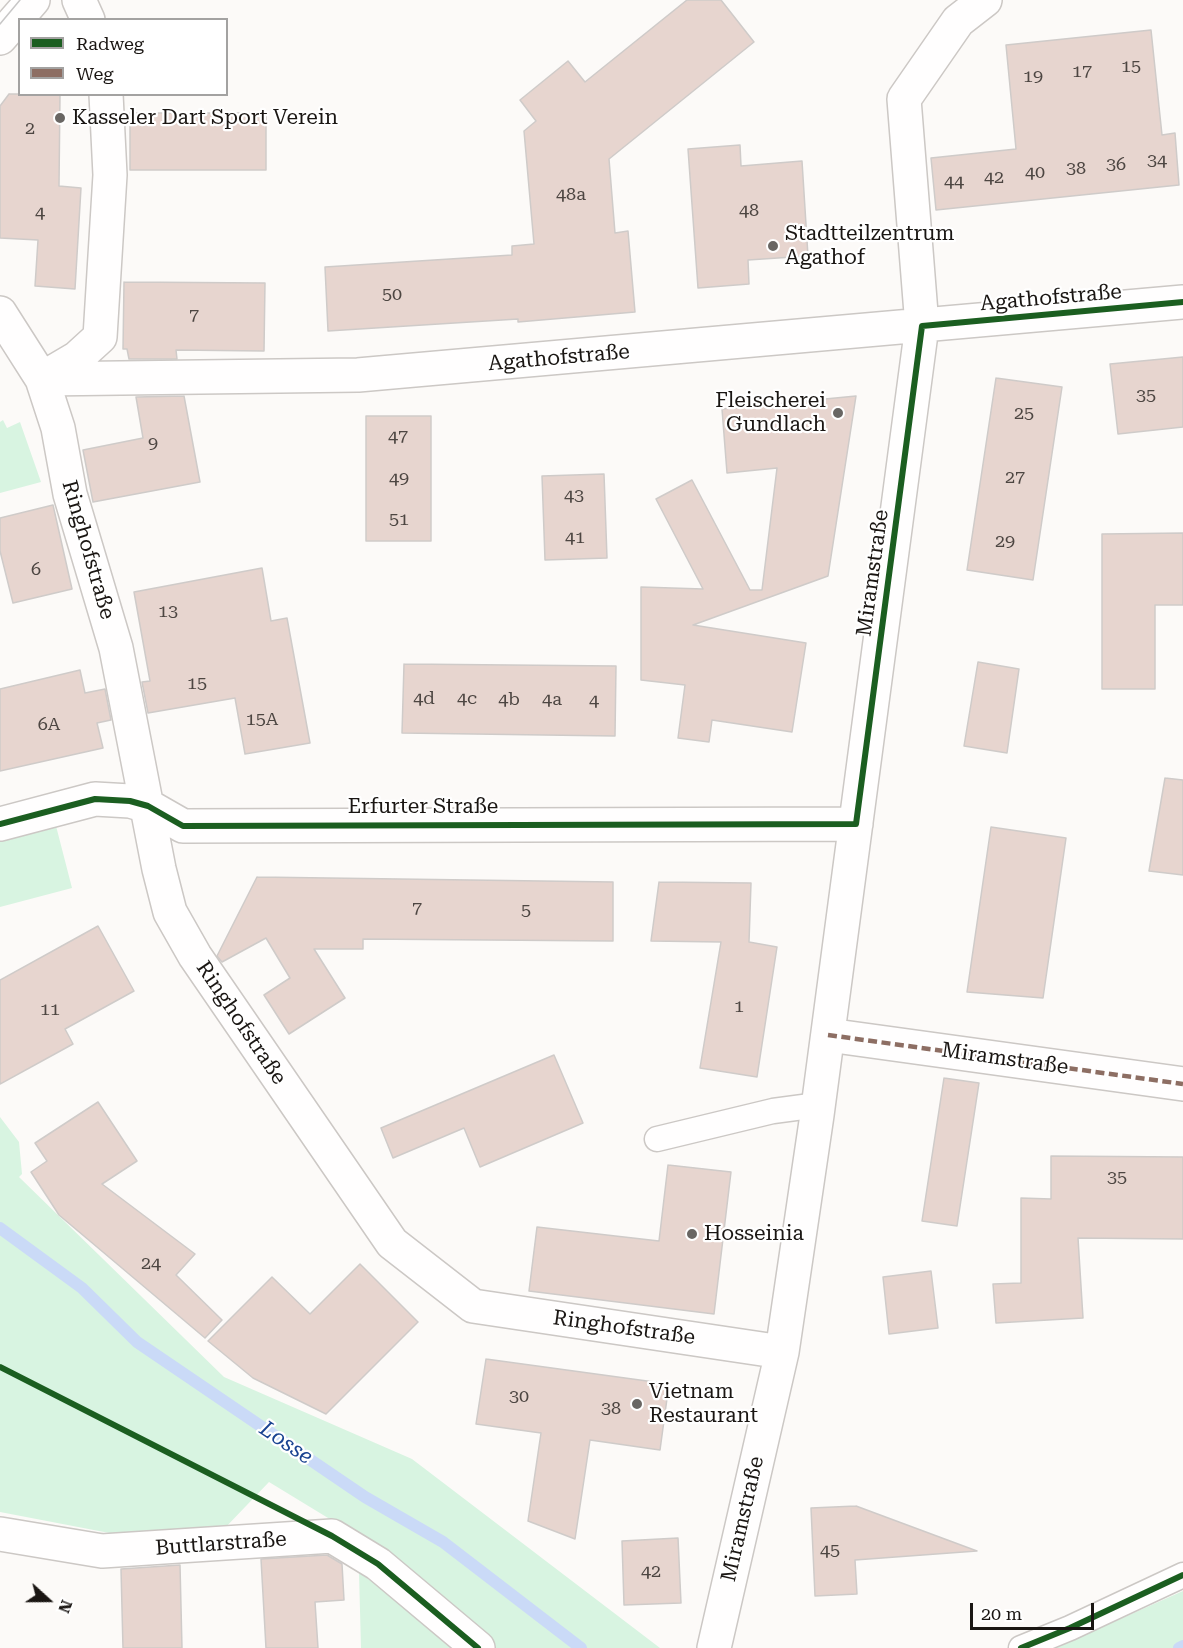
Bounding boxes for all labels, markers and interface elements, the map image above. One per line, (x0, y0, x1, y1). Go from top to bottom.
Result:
legend (18, 18, 228, 96)
text: Radweg (76, 33, 144, 54)
house number: 15 (1121, 56, 1141, 78)
house number: 17 (1072, 61, 1092, 83)
text: Weg (76, 63, 114, 84)
house number: 19 (1023, 66, 1043, 88)
place label: Kasseler Dart Sport Verein (72, 105, 338, 131)
marker: Kasseler Dart Sport Verein (53, 111, 67, 125)
house number: 2 (25, 118, 35, 140)
house number: 34 (1147, 150, 1167, 172)
house number: 36 (1106, 154, 1126, 176)
house number: 38 (1066, 158, 1086, 180)
house number: 40 (1025, 162, 1045, 184)
house number: 42 (984, 167, 1004, 189)
house number: 44 (944, 171, 964, 193)
house number: 48a (556, 184, 586, 206)
house number: 48 (739, 200, 759, 222)
house number: 4 (35, 202, 45, 224)
place label: Stadtteilzentrum Agathof (785, 221, 954, 271)
marker: Stadtteilzentrum Agathof (766, 239, 780, 253)
street label: Agathofstraße (979, 279, 1123, 317)
house number: 50 (382, 284, 402, 306)
house number: 7 (189, 305, 199, 327)
street label: Agathofstraße (487, 339, 631, 377)
house number: 35 (1136, 385, 1156, 407)
place label: Fleischerei Gundlach (715, 388, 826, 438)
house number: 25 (1014, 403, 1034, 425)
marker: Fleischerei Gundlach (831, 406, 845, 420)
house number: 47 (388, 426, 408, 448)
house number: 9 (148, 433, 158, 455)
house number: 27 (1005, 467, 1025, 489)
house number: 49 (389, 468, 409, 490)
street label: Ringhofstraße (56, 478, 120, 622)
house number: 43 (564, 485, 584, 507)
street label: Miramstraße (852, 508, 894, 638)
house number: 51 (389, 509, 409, 531)
house number: 41 (565, 527, 585, 549)
house number: 29 (995, 531, 1015, 553)
house number: 6 (31, 559, 41, 581)
house number: 13 (158, 601, 178, 623)
house number: 15 (187, 673, 207, 695)
house number: 4d (413, 688, 435, 710)
house number: 4c (457, 688, 477, 710)
house number: 4b (498, 689, 520, 711)
house number: 4a (542, 689, 562, 711)
house number: 4 (589, 690, 599, 712)
house number: 15A (246, 709, 278, 731)
house number: 6A (38, 714, 60, 736)
street label: Erfurter Straße (348, 794, 498, 820)
house number: 7 (412, 898, 422, 920)
house number: 5 (521, 900, 531, 922)
street label: Ringhofstraße (190, 957, 292, 1089)
house number: 1 (734, 996, 744, 1018)
house number: 11 (40, 999, 60, 1021)
street label: Miramstraße (940, 1038, 1070, 1080)
house number: 35 (1107, 1167, 1127, 1189)
place label: Hosseinia (704, 1221, 804, 1247)
marker: Hosseinia (685, 1227, 699, 1241)
house number: 24 (141, 1253, 161, 1275)
street label: Ringhofstraße (551, 1306, 697, 1350)
place label: Vietnam Restaurant (649, 1379, 758, 1429)
house number: 30 (509, 1386, 529, 1408)
marker: Vietnam Restaurant (630, 1397, 644, 1411)
house number: 38 (601, 1398, 621, 1420)
water label: Losse (254, 1416, 318, 1470)
street label: Miramstraße (716, 1454, 770, 1584)
street label: Buttlarstraße (154, 1527, 288, 1561)
house number: 45 (820, 1540, 840, 1562)
house number: 42 (641, 1561, 661, 1583)
north arrow (18, 1570, 78, 1630)
scale bar (973, 1591, 1098, 1629)
text: N (54, 1597, 76, 1616)
text: 20 m (981, 1603, 1022, 1624)

